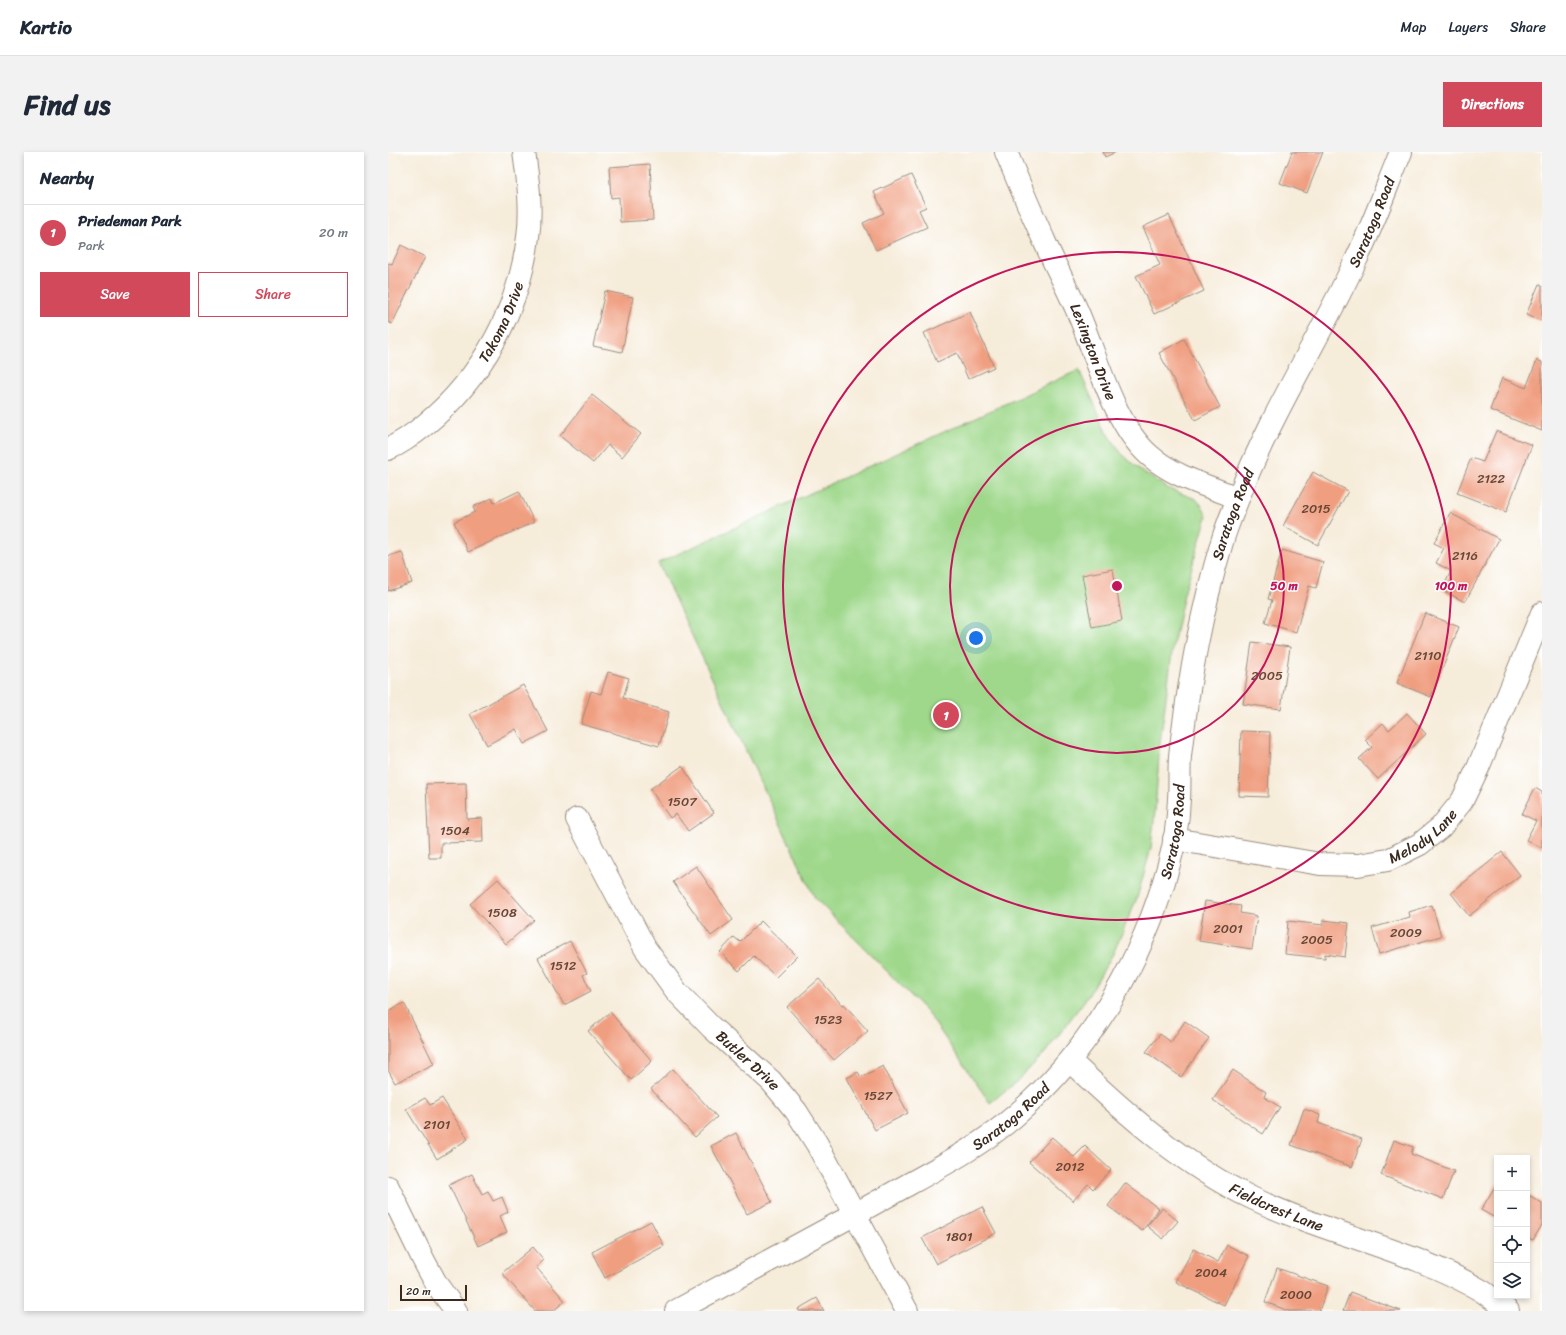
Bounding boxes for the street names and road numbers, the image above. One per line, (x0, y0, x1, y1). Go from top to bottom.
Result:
street label: Saratoga Road (1341, 172, 1403, 272)
street label: Takoma Drive (471, 278, 531, 368)
street label: Lexington Drive (1062, 299, 1124, 405)
street label: Saratoga Road (1204, 464, 1262, 563)
street label: Saratoga Road (1152, 783, 1193, 882)
street label: Melody Lane (1384, 803, 1464, 871)
street label: Butler Drive (710, 1024, 787, 1097)
street label: Saratoga Road (967, 1075, 1057, 1157)
street label: Fieldcrest Lane (1225, 1176, 1327, 1239)

